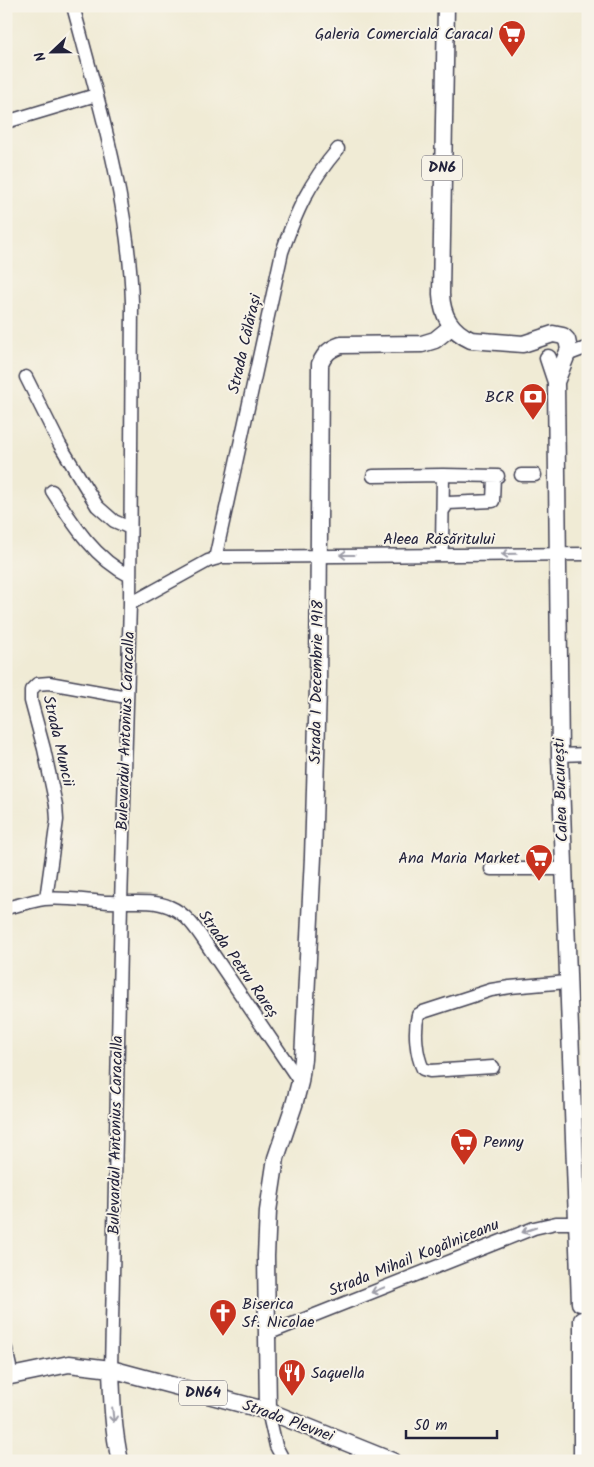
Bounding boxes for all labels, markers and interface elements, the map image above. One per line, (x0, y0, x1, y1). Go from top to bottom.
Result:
supermarket icon: Galeria Comercială Caracal (497, 19, 527, 58)
place label: Galeria Comercială Caracal (315, 22, 493, 47)
north arrow (28, 28, 78, 78)
text: N (29, 48, 53, 65)
road number: DN6 (422, 156, 462, 180)
street label: Strada Călărași (221, 291, 269, 396)
bank icon: BCR (518, 382, 548, 421)
place label: BCR (485, 385, 514, 410)
street label: Aleea Răsăritului (383, 527, 496, 552)
one-way arrow (501, 549, 518, 559)
one-way arrow (339, 551, 355, 560)
street label: Strada 1 Decembrie 1918 (303, 599, 331, 764)
street label: Bulevardul Antonius Caracalla (110, 631, 142, 831)
street label: Strada Muncii (35, 693, 81, 790)
street label: Calea București (547, 736, 575, 842)
supermarket icon: Ana Maria Market (524, 843, 554, 882)
place label: Ana Maria Market (398, 846, 521, 871)
street label: Strada Petru Rareș (191, 905, 285, 1023)
street label: Bulevardul Antonius Caracalla (102, 1035, 130, 1235)
supermarket icon: Penny (449, 1127, 479, 1166)
place label: Penny (483, 1130, 524, 1155)
street label: Strada Mihail Kogălniceanu (325, 1212, 503, 1304)
one-way arrow (522, 1226, 537, 1235)
one-way arrow (371, 1286, 386, 1295)
place label: Biserica Sf. Nicolae (242, 1292, 314, 1335)
church icon: Biserica Sf. Nicolae (208, 1298, 238, 1337)
restaurant icon: Saquella (277, 1358, 307, 1397)
place label: Saquella (311, 1361, 365, 1386)
road number: DN64 (179, 1380, 227, 1406)
street label: Strada Plevnei (239, 1393, 338, 1449)
one-way arrow (108, 1407, 118, 1423)
scale bar (406, 1407, 498, 1439)
text: 50 m (414, 1414, 448, 1438)

